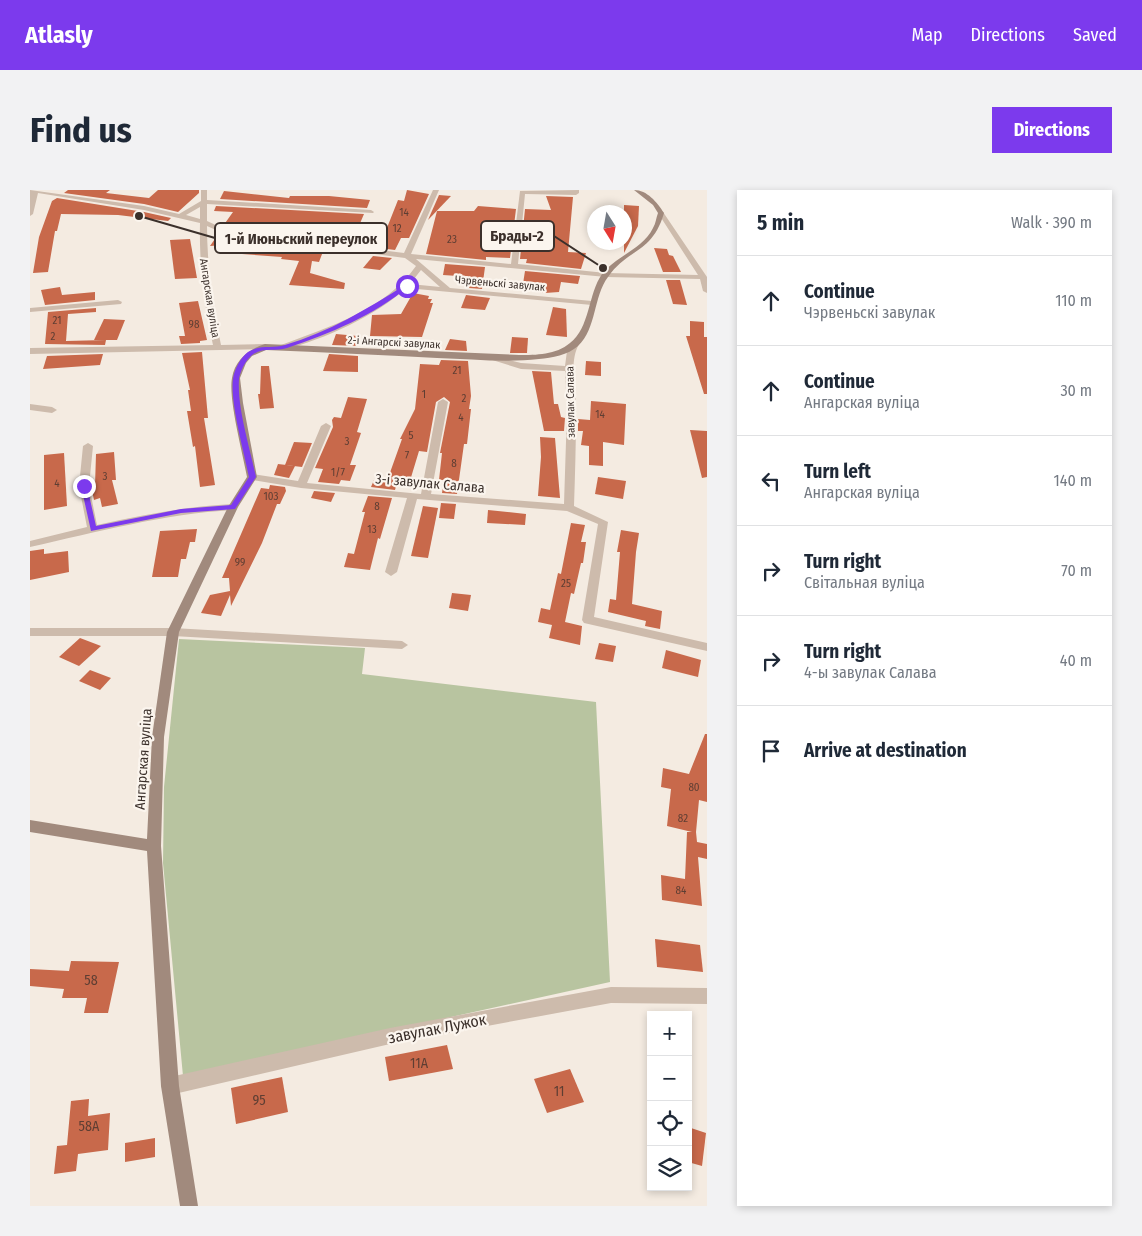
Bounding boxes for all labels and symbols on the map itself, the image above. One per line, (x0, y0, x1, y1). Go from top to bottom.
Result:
north arrow (587, 205, 632, 250)
house number: 14 (399, 206, 409, 219)
callout: Брады-2 (481, 221, 554, 251)
house number: 12 (392, 222, 402, 235)
callout: 1-й Июньский переулок (215, 223, 387, 253)
text: Брады-2 (490, 227, 544, 245)
text: 1-й Июньский переулок (225, 230, 378, 248)
house number: 23 (447, 233, 457, 246)
street label: Ангарская вуліца (197, 258, 222, 338)
street label: Чэрвеньскі завулак (454, 273, 546, 294)
route start (396, 275, 419, 298)
house number: 21 (53, 314, 61, 327)
house number: 98 (189, 318, 200, 331)
house number: 2 (51, 330, 56, 343)
street label: 2-і Ангарскі завулак (347, 334, 441, 351)
house number: 21 (453, 364, 461, 377)
street label: завулак Салава (563, 366, 578, 438)
house number: 1 (422, 388, 426, 401)
house number: 2 (462, 392, 467, 405)
house number: 14 (595, 408, 605, 421)
house number: 4 (458, 411, 464, 424)
house number: 5 (408, 429, 414, 442)
house number: 3 (345, 435, 350, 448)
house number: 7 (405, 449, 410, 462)
house number: 8 (451, 457, 457, 470)
house number: 1/7 (331, 466, 345, 479)
house number: 3 (103, 470, 108, 483)
street label: 3-і завулак Салава (375, 470, 485, 497)
route end (73, 475, 96, 498)
house number: 4 (54, 477, 60, 490)
house number: 103 (264, 490, 278, 503)
house number: 8 (374, 500, 380, 513)
house number: 13 (367, 523, 377, 536)
house number: 99 (235, 556, 245, 569)
house number: 25 (561, 577, 571, 590)
street label: Ангарская вуліца (131, 708, 156, 810)
house number: 80 (688, 781, 700, 794)
house number: 82 (678, 812, 688, 825)
house number: 84 (676, 884, 687, 897)
house number: 58 (84, 972, 98, 989)
street label: завулак Лужок (386, 1010, 488, 1047)
house number: 11А (410, 1055, 429, 1072)
house number: 11 (554, 1083, 564, 1100)
house number: 95 (252, 1092, 266, 1109)
house number: 58А (79, 1118, 100, 1135)

